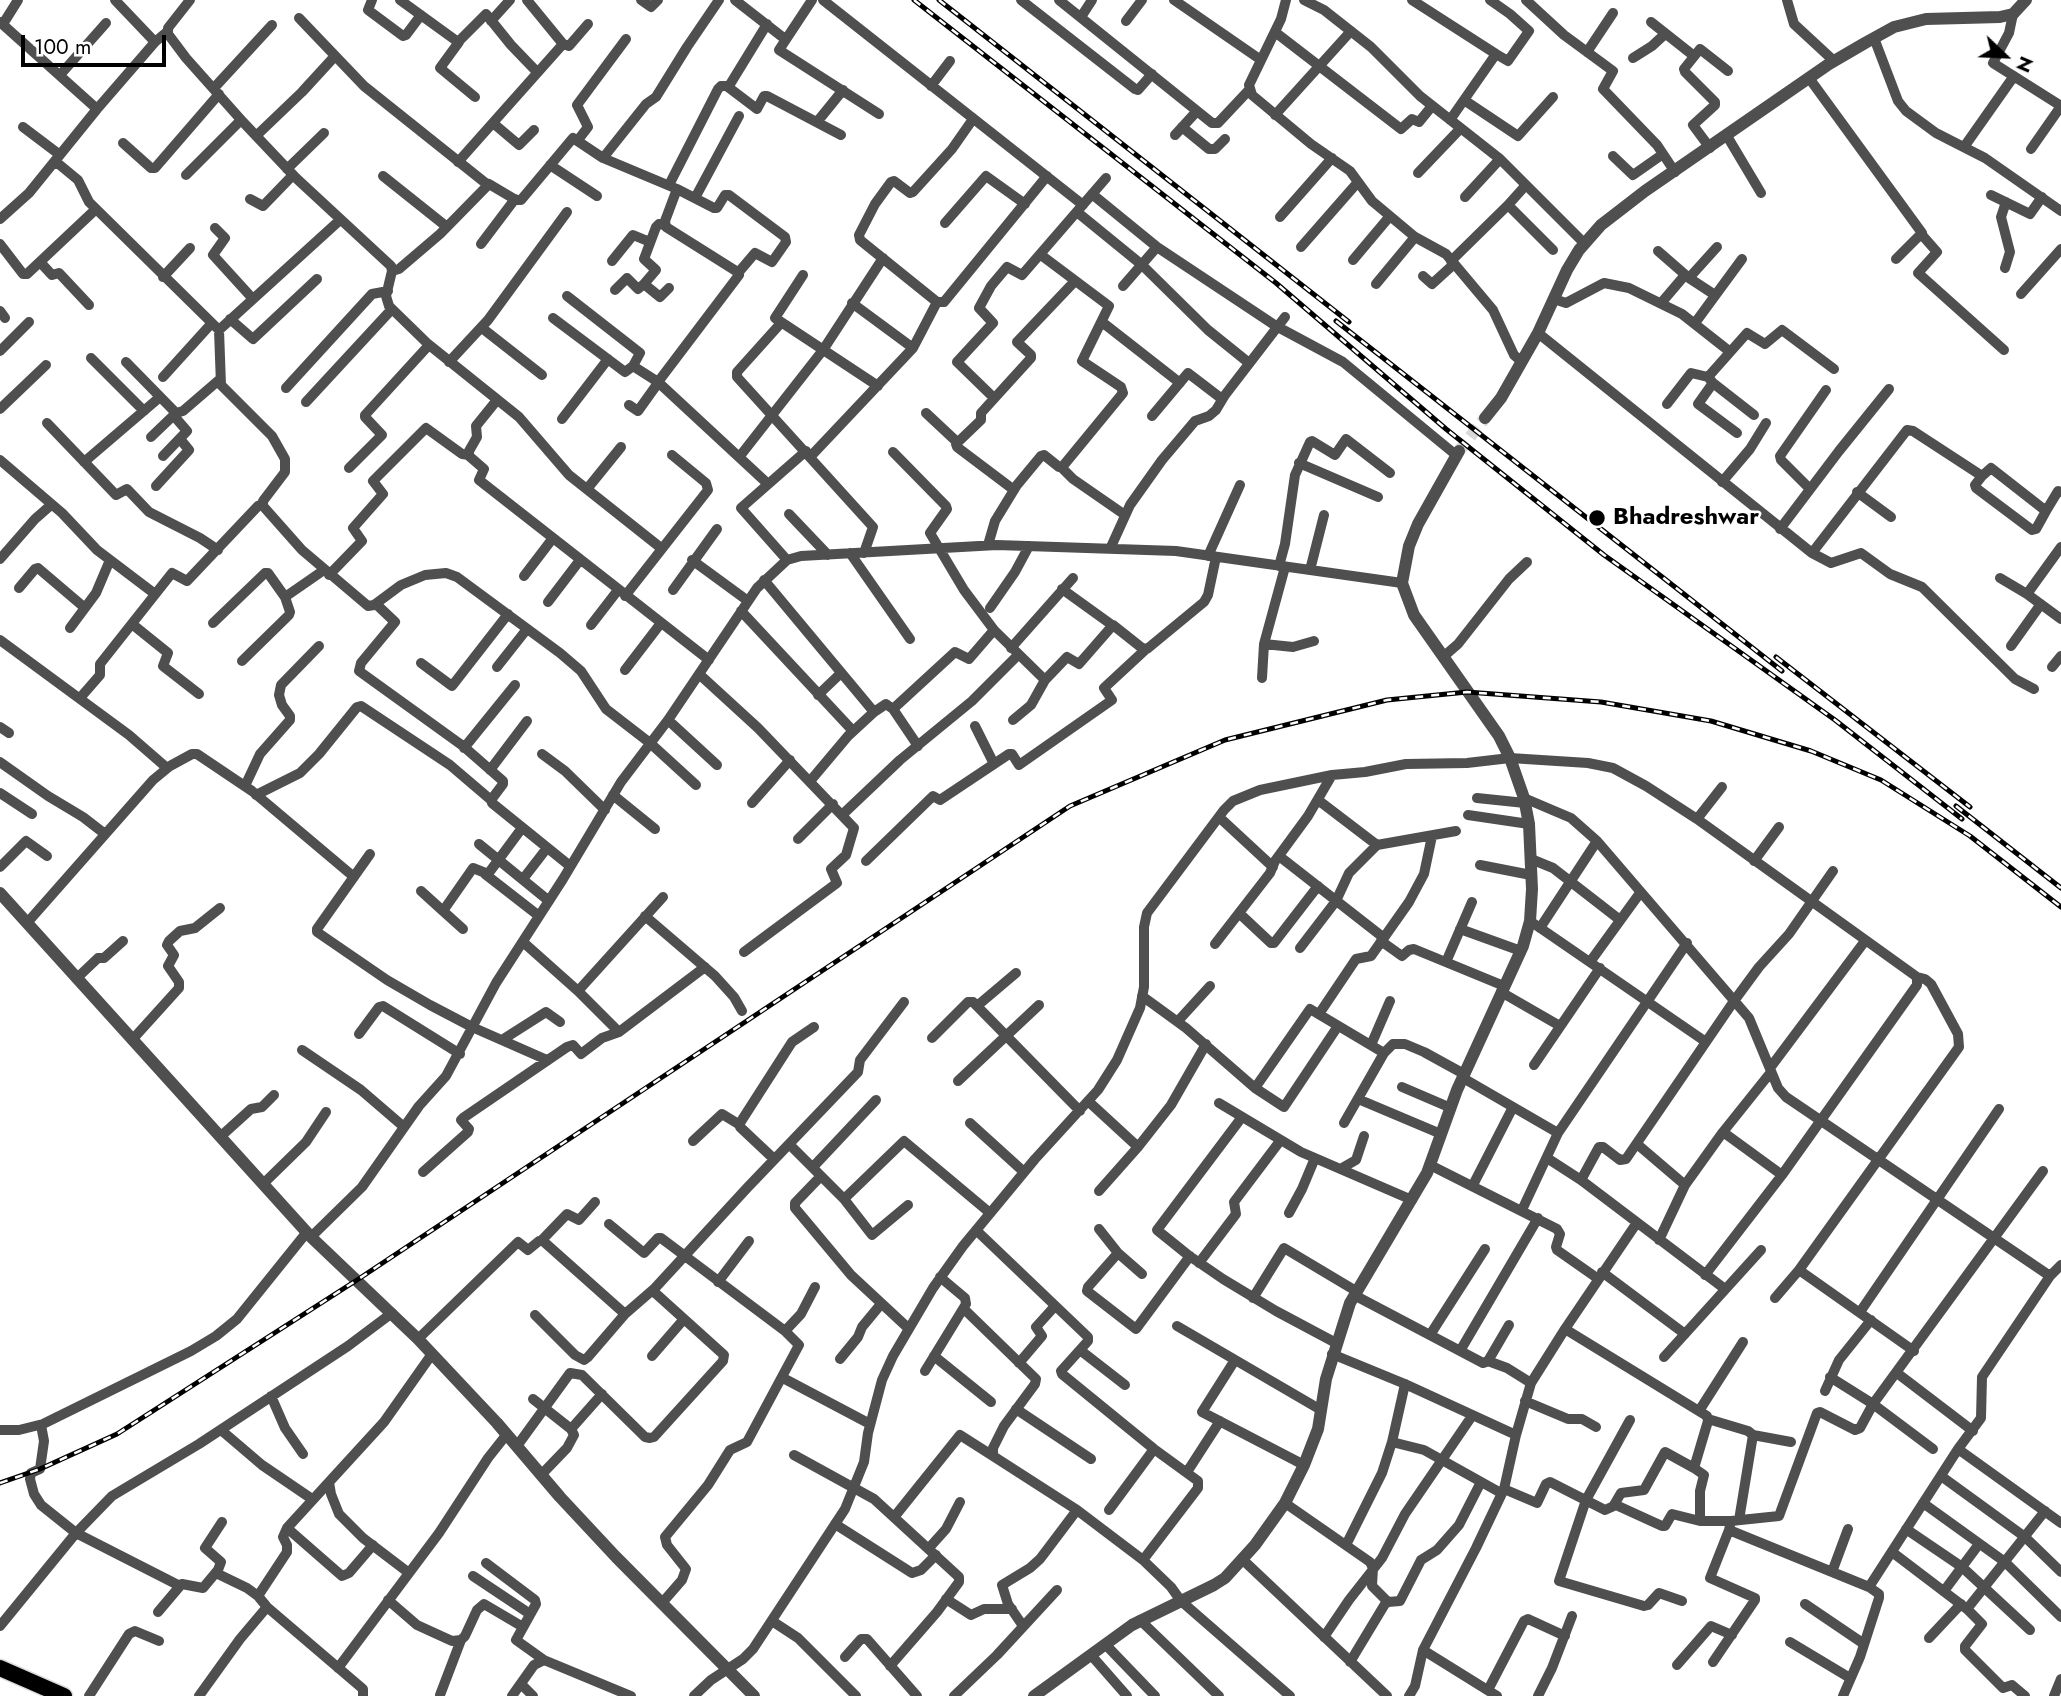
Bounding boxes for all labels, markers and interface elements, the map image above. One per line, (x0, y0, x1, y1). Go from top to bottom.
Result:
scale bar (24, 21, 170, 65)
north arrow (1970, 21, 2040, 91)
text: 100 m (34, 32, 91, 62)
text: N (2009, 52, 2040, 77)
place label: Bhadreshwar (1613, 504, 1759, 532)
marker: Bhadreshwar (1587, 508, 1607, 528)

